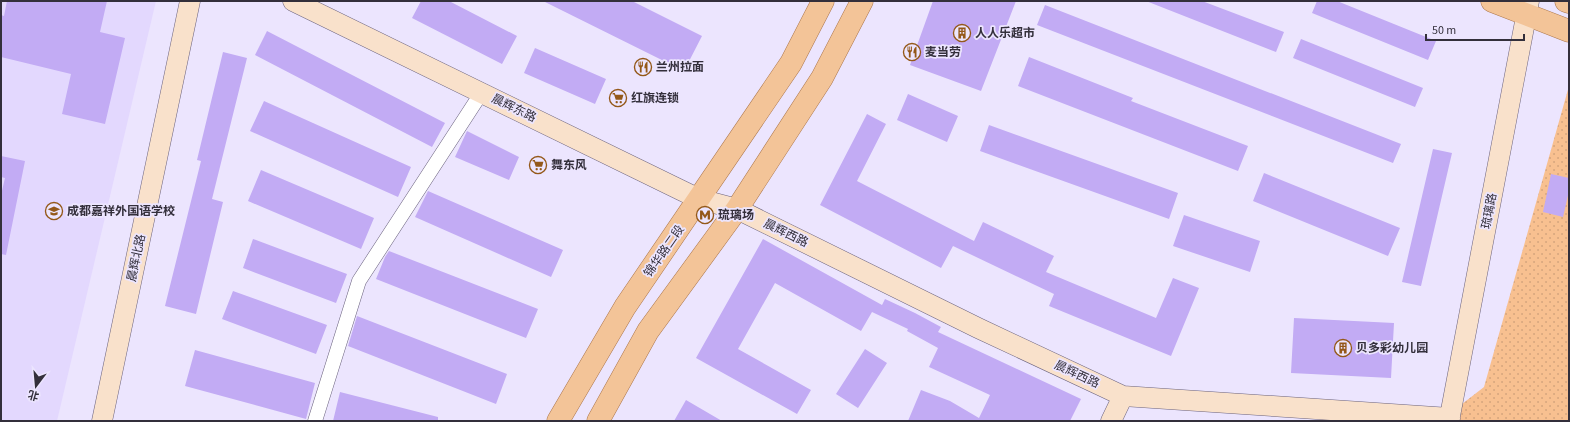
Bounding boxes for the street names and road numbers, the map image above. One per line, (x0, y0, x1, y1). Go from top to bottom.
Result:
street label: 晨辉东路 (488, 90, 539, 127)
street label: 琉璃路 (1478, 192, 1501, 230)
street label: 晨辉西路 (760, 215, 811, 252)
street label: 锦华路二段 (640, 222, 689, 281)
street label: 晨辉北路 (123, 233, 150, 283)
street label: 晨辉西路 (1051, 357, 1102, 392)

